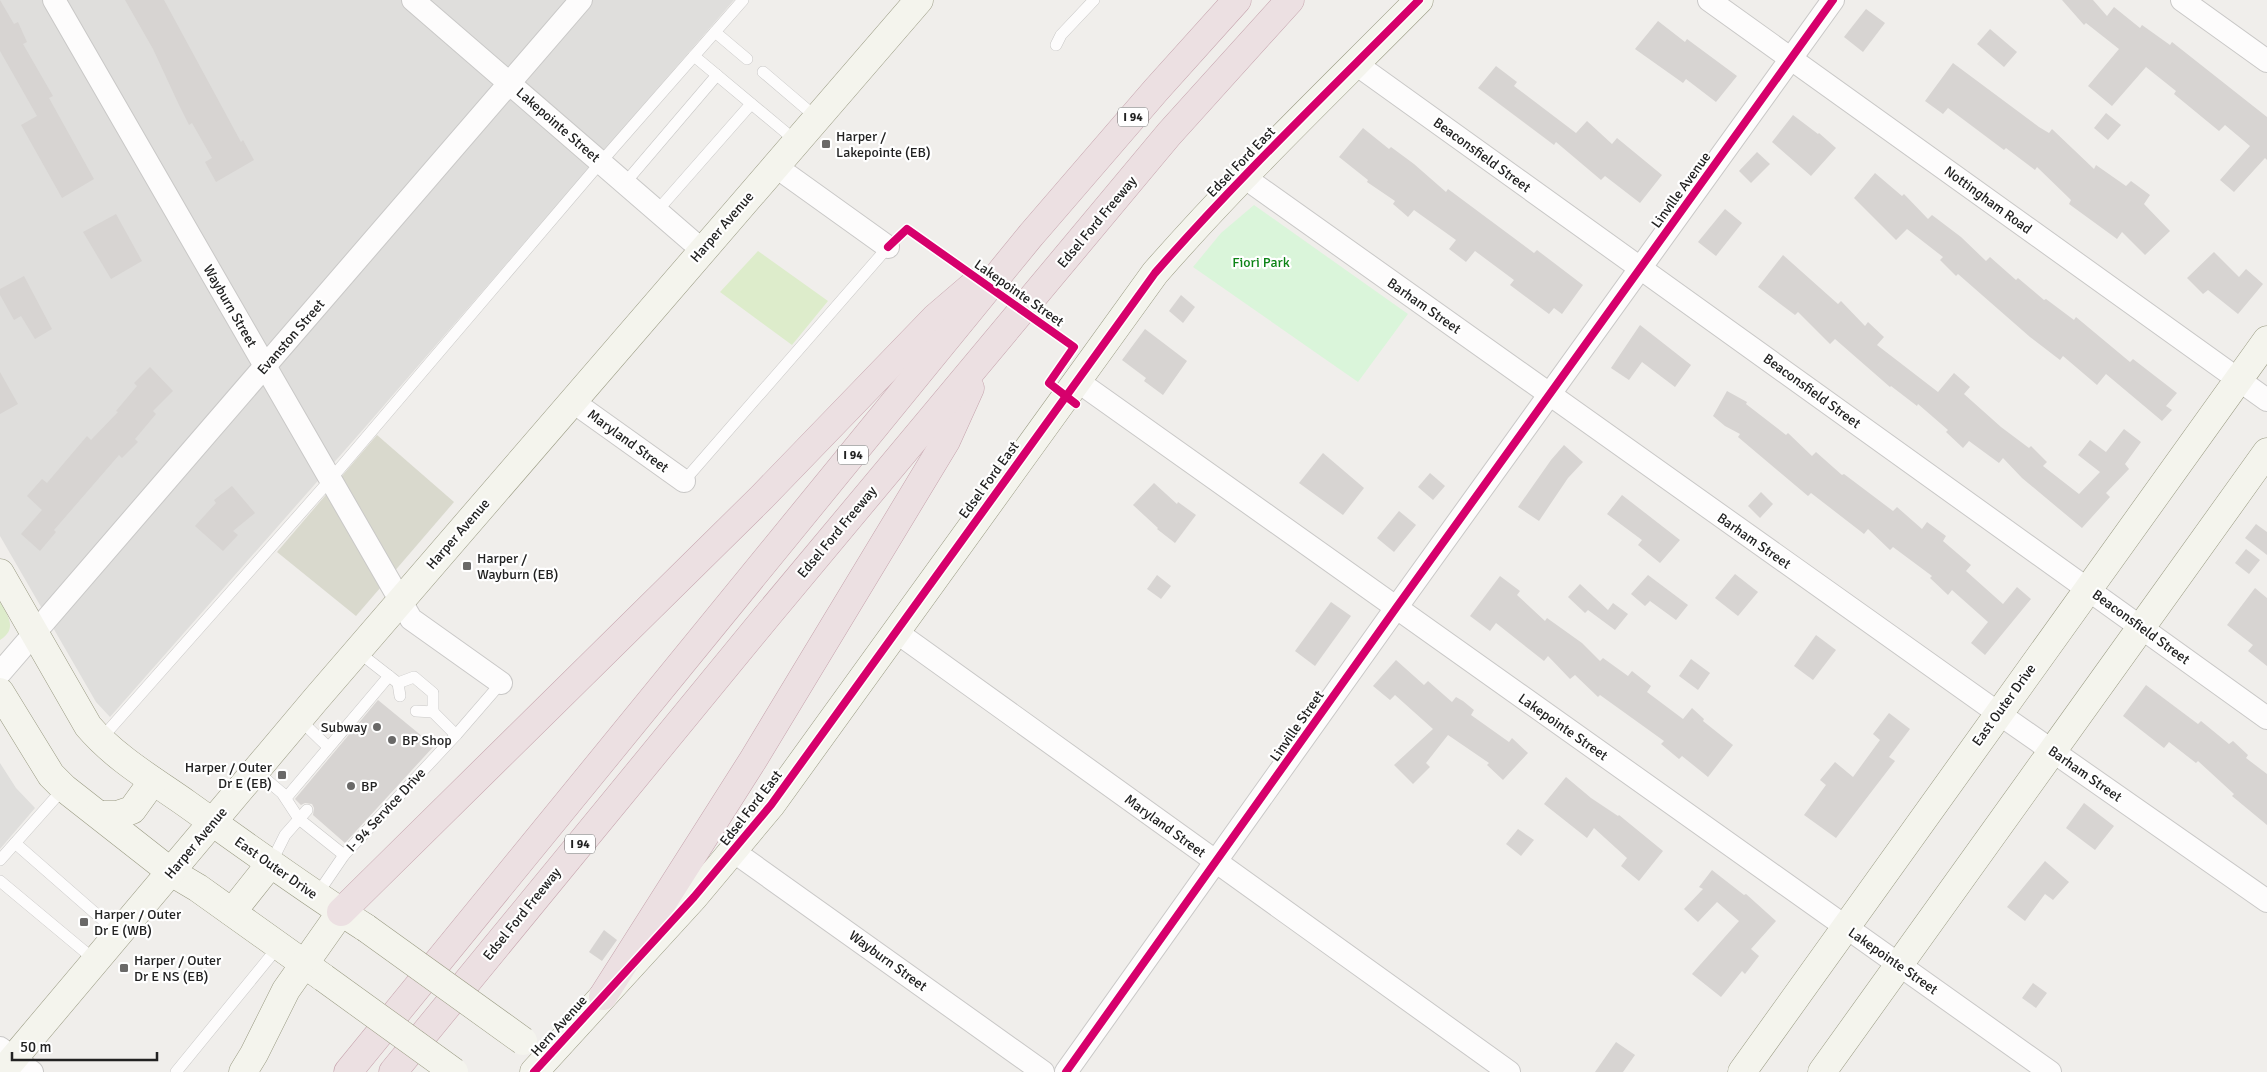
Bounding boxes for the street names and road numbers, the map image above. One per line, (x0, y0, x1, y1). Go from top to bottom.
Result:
street label: Lakepointe Street (513, 84, 603, 166)
road number: I 94 (1118, 108, 1148, 126)
street label: Beaconsfield Street (1430, 114, 1534, 196)
street label: Edsel Ford East (1203, 123, 1279, 201)
street label: Linville Avenue (1648, 149, 1714, 231)
street label: Nottingham Road (1941, 162, 2035, 238)
street label: Edsel Ford Freeway (1054, 172, 1141, 271)
street label: Harper Avenue (687, 188, 757, 266)
street label: Lakepointe Street (971, 256, 1067, 330)
street label: Wayburn Street (200, 262, 260, 350)
street label: Barham Street (1384, 274, 1464, 338)
street label: Evanston Street (254, 296, 328, 378)
street label: Beaconsfield Street (1760, 350, 1864, 432)
street label: Maryland Street (584, 406, 672, 476)
street label: Edsel Ford East (955, 438, 1023, 522)
road number: I 94 (838, 446, 868, 464)
street label: Edsel Ford Freeway (794, 482, 881, 581)
street label: Harper Avenue (423, 495, 493, 573)
street label: Barham Street (1714, 509, 1794, 573)
street label: Beaconsfield Street (2089, 586, 2193, 668)
street label: East Outer Drive (1969, 661, 2039, 749)
street label: Linville Street (1266, 687, 1328, 765)
street label: Lakepointe Street (1515, 690, 1611, 764)
street label: Barham Street (2045, 742, 2125, 806)
street label: I- 94 Service Drive (343, 765, 429, 855)
street label: Edsel Ford East (716, 767, 786, 849)
street label: Maryland Street (1121, 791, 1209, 861)
street label: Harper Avenue (161, 804, 231, 882)
street label: East Outer Drive (231, 833, 321, 903)
road number: I 94 (565, 834, 595, 854)
street label: Edsel Ford Freeway (479, 864, 565, 964)
street label: Lakepointe Street (1845, 924, 1941, 998)
street label: Wayburn Street (846, 927, 930, 995)
street label: Hern Avenue (527, 992, 591, 1060)

